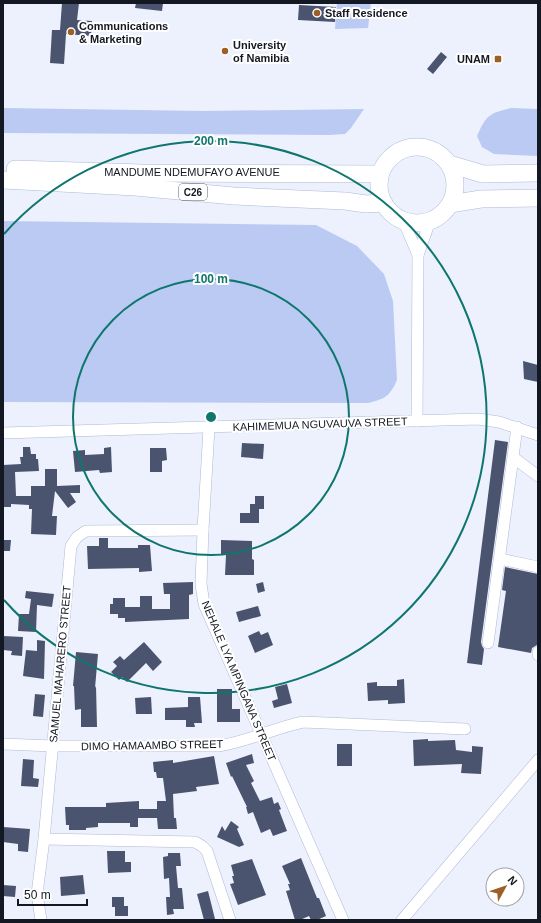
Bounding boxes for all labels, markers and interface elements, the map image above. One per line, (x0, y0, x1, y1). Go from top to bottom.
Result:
place label: Staff Residence (325, 7, 408, 19)
marker: Staff Residence (312, 8, 322, 18)
place label: Communications & Marketing (79, 20, 168, 45)
marker: Communications & Marketing (66, 27, 76, 37)
place label: University of Namibia (233, 39, 290, 64)
marker: University of Namibia (220, 46, 230, 56)
place label: UNAM (457, 53, 490, 65)
marker: UNAM (493, 54, 503, 64)
text: 200 m (194, 134, 228, 148)
street label: MANDUME NDEMUFAYO AVENUE (104, 166, 280, 178)
road number: C26 (179, 184, 207, 200)
text: 100 m (194, 272, 228, 286)
centre of rings (204, 410, 218, 424)
street label: KAHIMEMUA NGUVAUVA STREET (232, 415, 408, 433)
street label: SAMUEL MAHARERO STREET (47, 585, 73, 743)
street label: NEHALE LYA MPINGANA STREET (200, 599, 278, 763)
street label: DIMO HAMAAMBO STREET (81, 738, 224, 752)
north arrow (485, 867, 525, 907)
text: N (506, 874, 520, 888)
scale bar (18, 881, 87, 907)
text: 50 m (24, 888, 51, 902)

